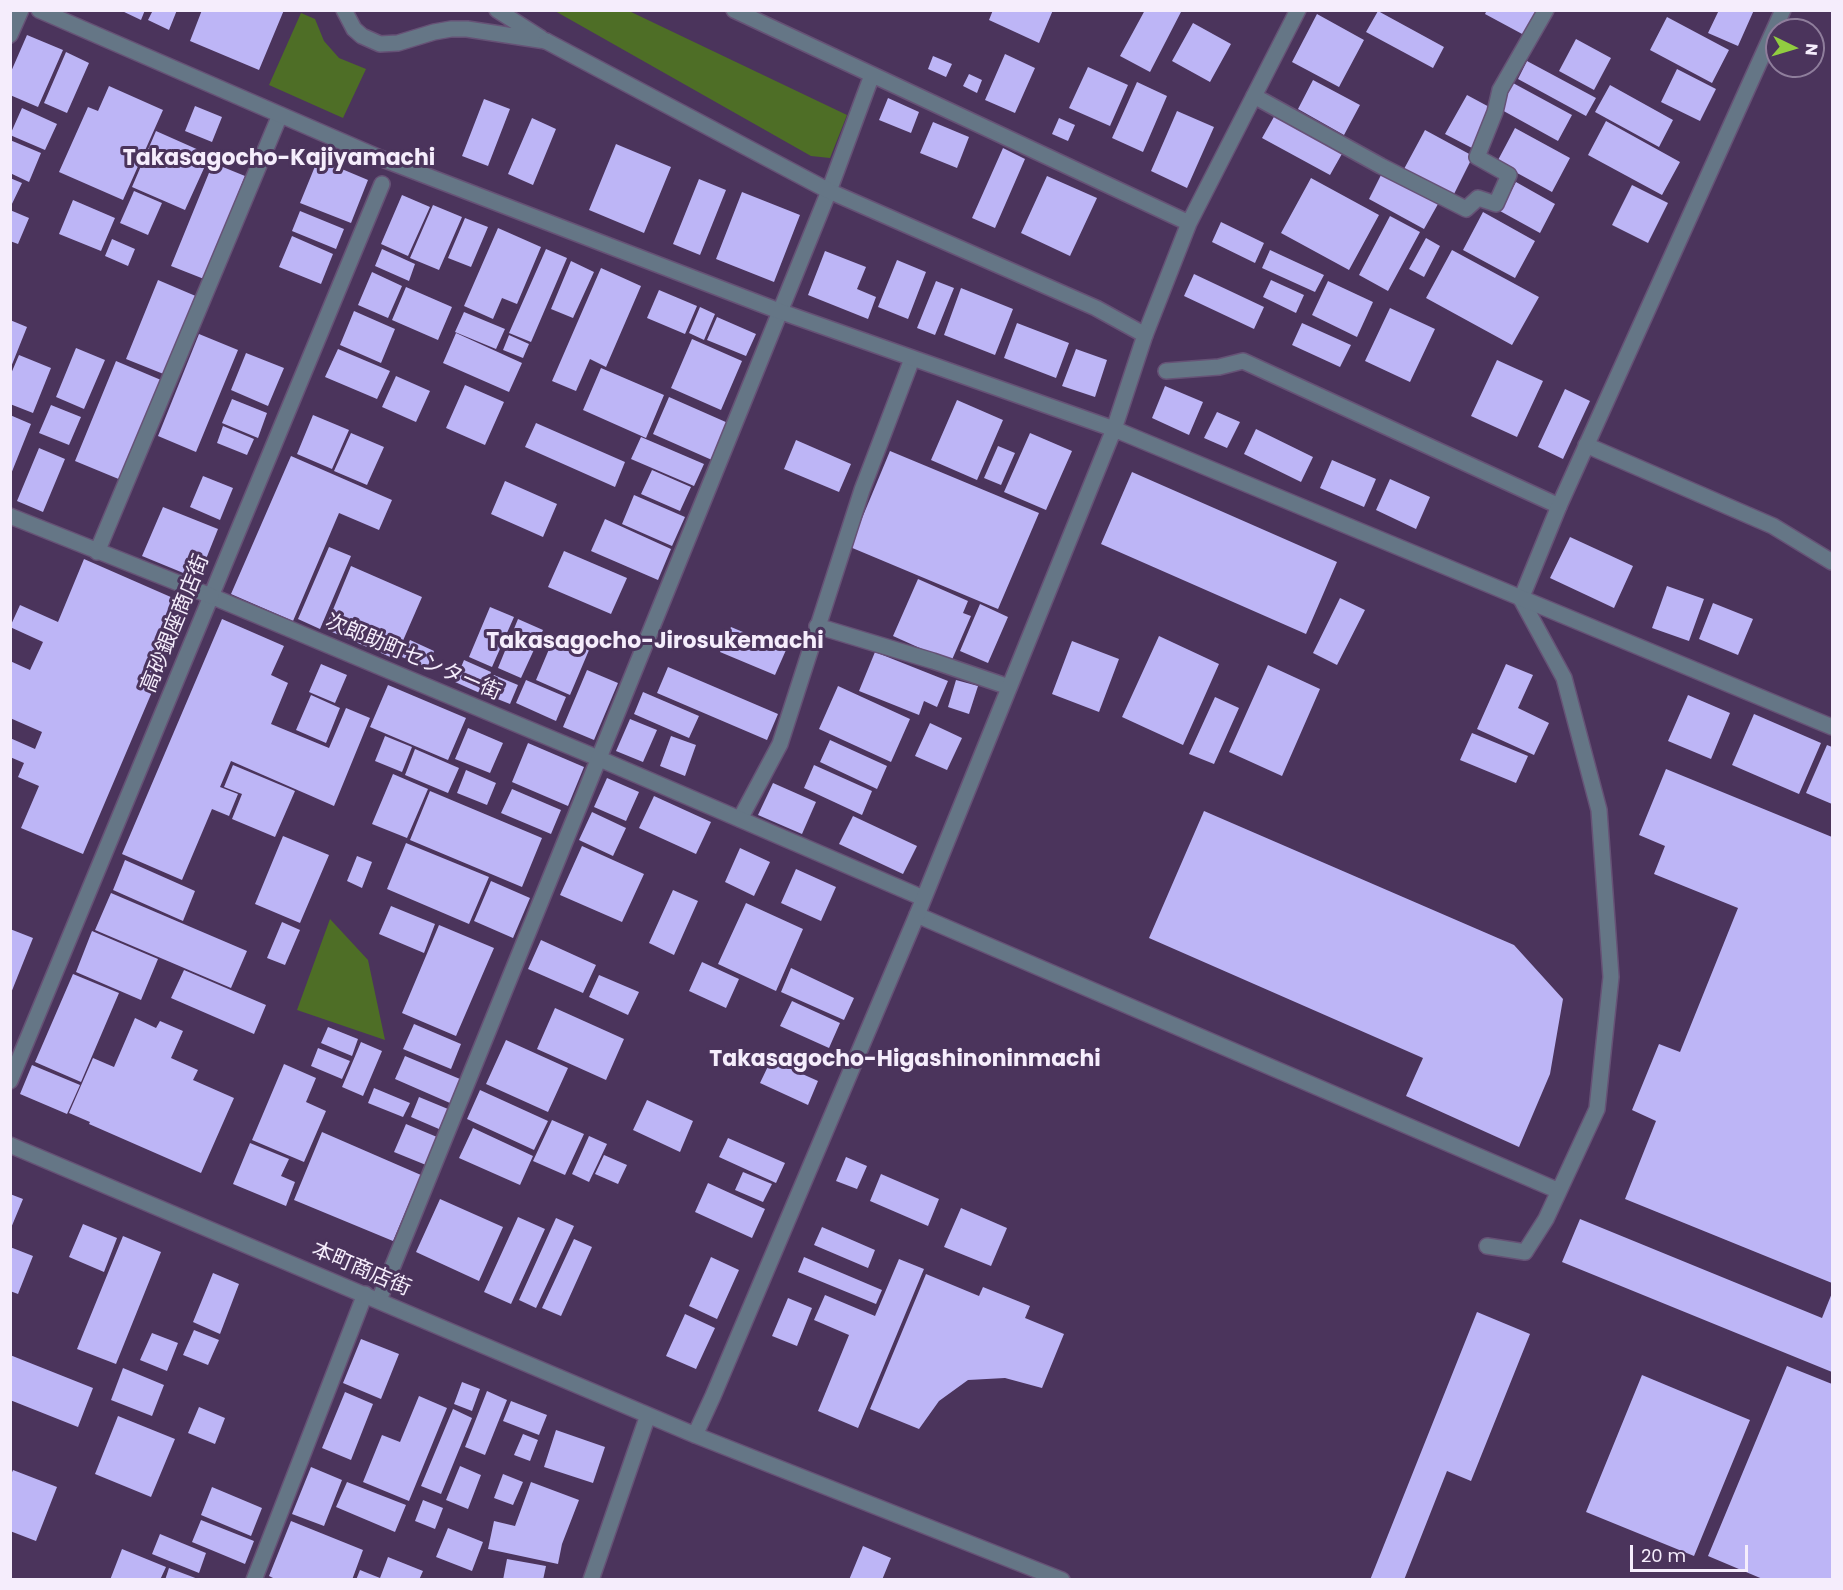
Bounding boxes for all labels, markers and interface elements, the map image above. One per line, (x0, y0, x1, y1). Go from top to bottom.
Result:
north arrow (1765, 18, 1825, 78)
text: N (1799, 42, 1823, 56)
district label: Takasagocho-Kajiyamachi (123, 146, 435, 172)
street label: 高砂銀座商店街 (137, 551, 215, 697)
street label: 次郎助町センター街 (321, 609, 505, 707)
district label: Takasagocho-Jirosukemachi (486, 629, 824, 655)
district label: Takasagocho-Higashinoninmachi (709, 1047, 1101, 1073)
street label: 本町商店街 (308, 1238, 414, 1302)
scale bar (1633, 1533, 1752, 1571)
text: 20 m (1641, 1543, 1686, 1568)

